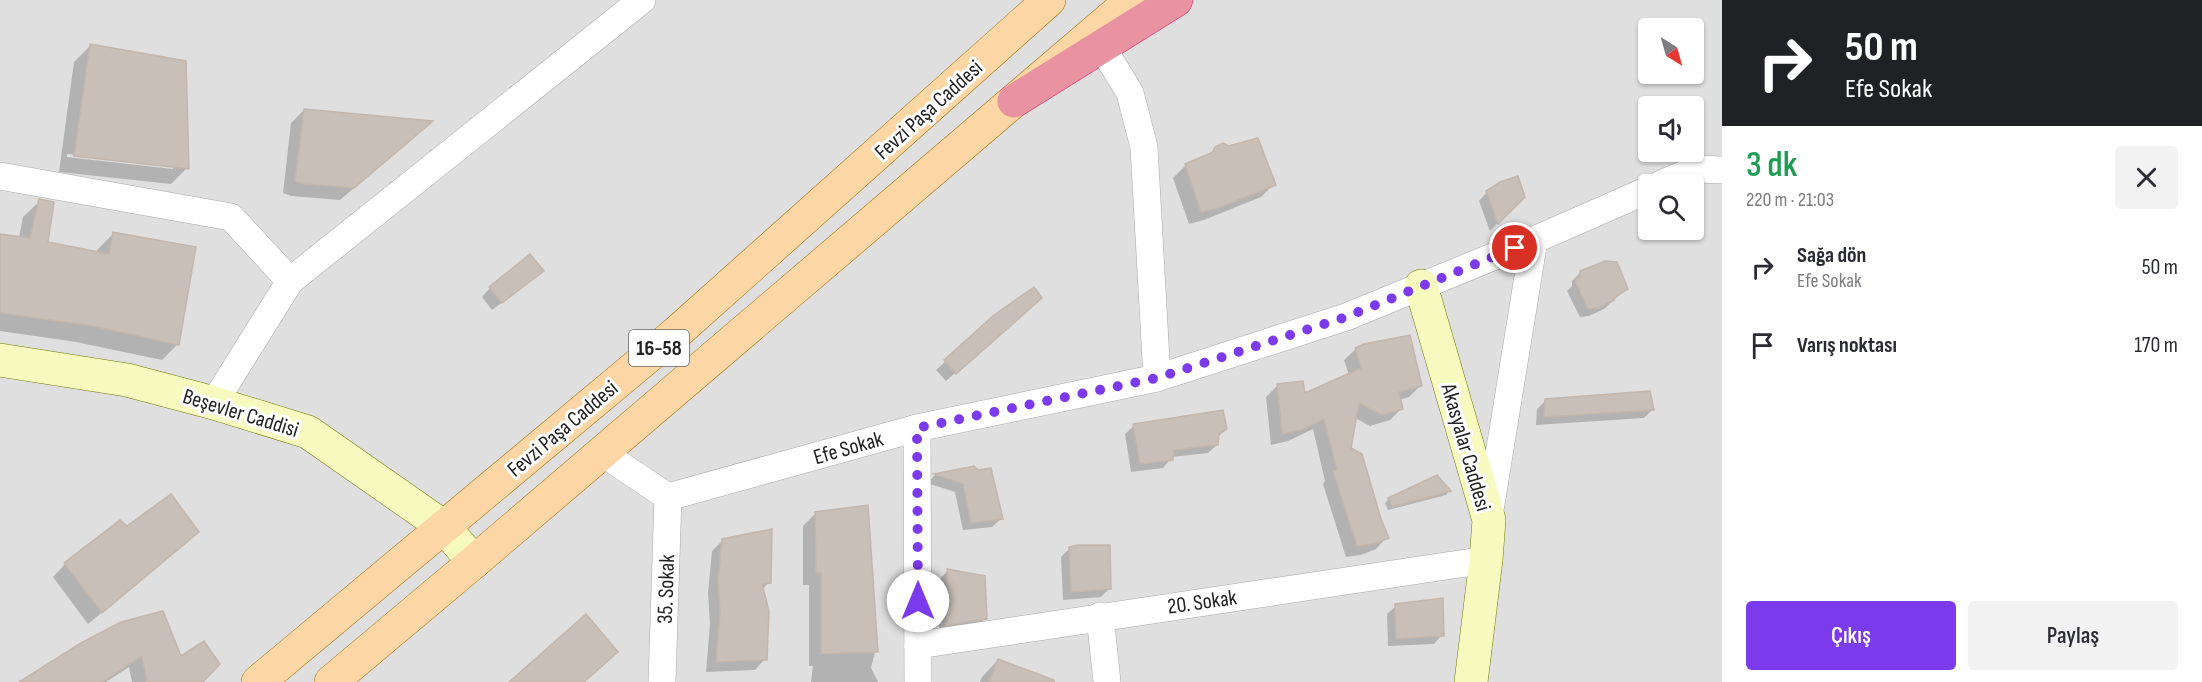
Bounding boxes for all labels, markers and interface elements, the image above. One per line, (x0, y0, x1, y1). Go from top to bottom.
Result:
north arrow (1638, 18, 1704, 84)
map controls (1638, 18, 1704, 240)
text: 50 m (1845, 22, 1918, 73)
icon: right (1746, 24, 1824, 102)
street label: Fevzi Paşa Caddesi (869, 55, 989, 166)
text: Efe Sokak (1845, 73, 1932, 105)
button: sound (1638, 96, 1704, 162)
text: 3 dk (1746, 144, 1797, 187)
button: close (2115, 146, 2178, 209)
button: search (1638, 174, 1704, 240)
text: 220 m · 21:03 (1746, 188, 1834, 212)
pin (1489, 222, 1540, 273)
icon: arrive (1498, 231, 1531, 264)
text: Sağa dön (1797, 242, 1866, 269)
icon: right (1746, 251, 1779, 284)
text: 50 m (2142, 254, 2178, 281)
text: Efe Sokak (1797, 269, 1862, 293)
icon: arrive (1746, 329, 1779, 362)
road number: 16-58 (629, 330, 689, 366)
text: Varış noktası (1797, 332, 1897, 359)
text: 170 m (2134, 332, 2178, 359)
street label: Fevzi Paşa Caddesi (502, 375, 624, 483)
street label: Akasyalar Caddesi (1434, 380, 1497, 514)
street label: Beşevler Caddisi (179, 383, 302, 444)
street label: Efe Sokak (811, 426, 887, 471)
street label: 35. Sokak (652, 553, 681, 624)
position arrow (886, 569, 950, 633)
street label: 20. Sokak (1166, 584, 1239, 621)
button: Çıkış (1746, 601, 1956, 670)
button: Paylaş (1968, 601, 2178, 670)

